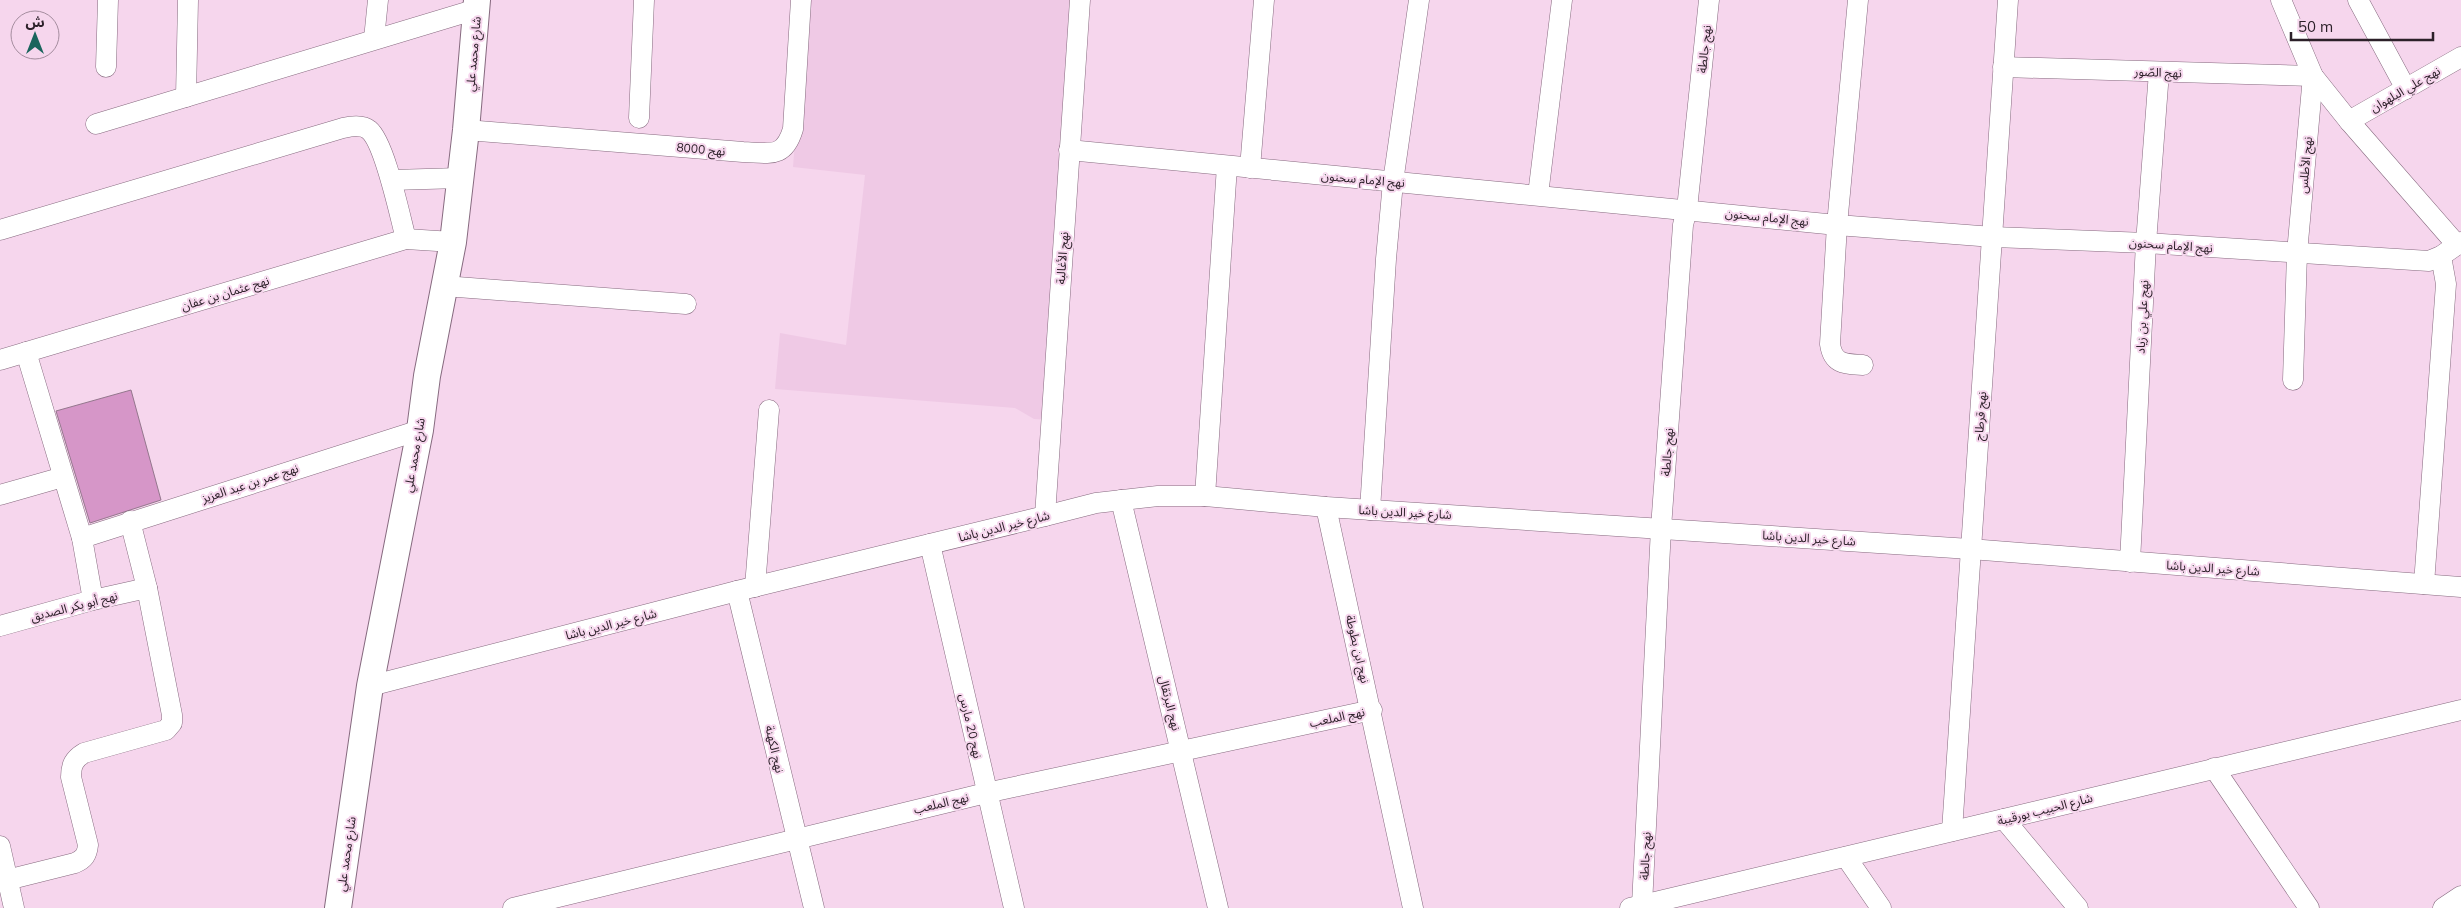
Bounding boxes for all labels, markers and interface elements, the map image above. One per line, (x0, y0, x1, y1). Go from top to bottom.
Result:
north arrow (10, 10, 60, 60)
scale bar (2291, 10, 2434, 42)
text: ش (25, 13, 45, 31)
street label: شارع محمد علي (462, 16, 487, 92)
text: 50 m (2298, 17, 2333, 36)
street label: نهج جالطة (1694, 24, 1716, 74)
street label: نهج علي البلهوان (2367, 63, 2444, 117)
street label: نهج الصّور (2133, 64, 2182, 82)
street label: نهج الأطلس (2295, 136, 2317, 194)
street label: نهج 8000 (676, 139, 726, 161)
street label: نهج الإمام سحنون (1320, 168, 1405, 192)
street label: نهج الإمام سحنون (1724, 205, 1809, 231)
street label: نهج الأغالبة (1053, 231, 1073, 285)
street label: نهج الإمام سحنون (2129, 235, 2213, 257)
street label: نهج عثمان بن عفان (179, 272, 271, 315)
street label: نهج علي بن زياد (2133, 280, 2154, 354)
street label: نهج قرطاج (1971, 391, 1991, 441)
street label: شارع محمد علي (400, 417, 431, 494)
street label: نهج جالطة (1658, 427, 1678, 477)
street label: نهج عمر بن عبد العزيز (199, 460, 301, 508)
street label: شارع خير الدين باشا (1358, 502, 1452, 524)
street label: شارع خير الدين باشا (957, 507, 1052, 547)
street label: شارع خير الدين باشا (1762, 527, 1856, 551)
street label: شارع خير الدين باشا (2166, 557, 2260, 581)
street label: نهج أبو بكر الصديق (29, 588, 120, 626)
street label: شارع خير الدين باشا (564, 605, 659, 645)
street label: نهج ابن بطوطة (1341, 613, 1373, 685)
street label: نهج البرتقال (1154, 674, 1184, 733)
street label: نهج 20 مارس (954, 692, 986, 760)
street label: نهج الملعب (1308, 704, 1366, 732)
street label: نهج الكهنة (760, 724, 788, 775)
street label: نهج الملعب (912, 789, 970, 819)
street label: شارع الحبيب بورقيبة (1996, 790, 2095, 830)
street label: شارع محمد علي (333, 816, 361, 893)
street label: نهج جالطة (1636, 832, 1656, 881)

